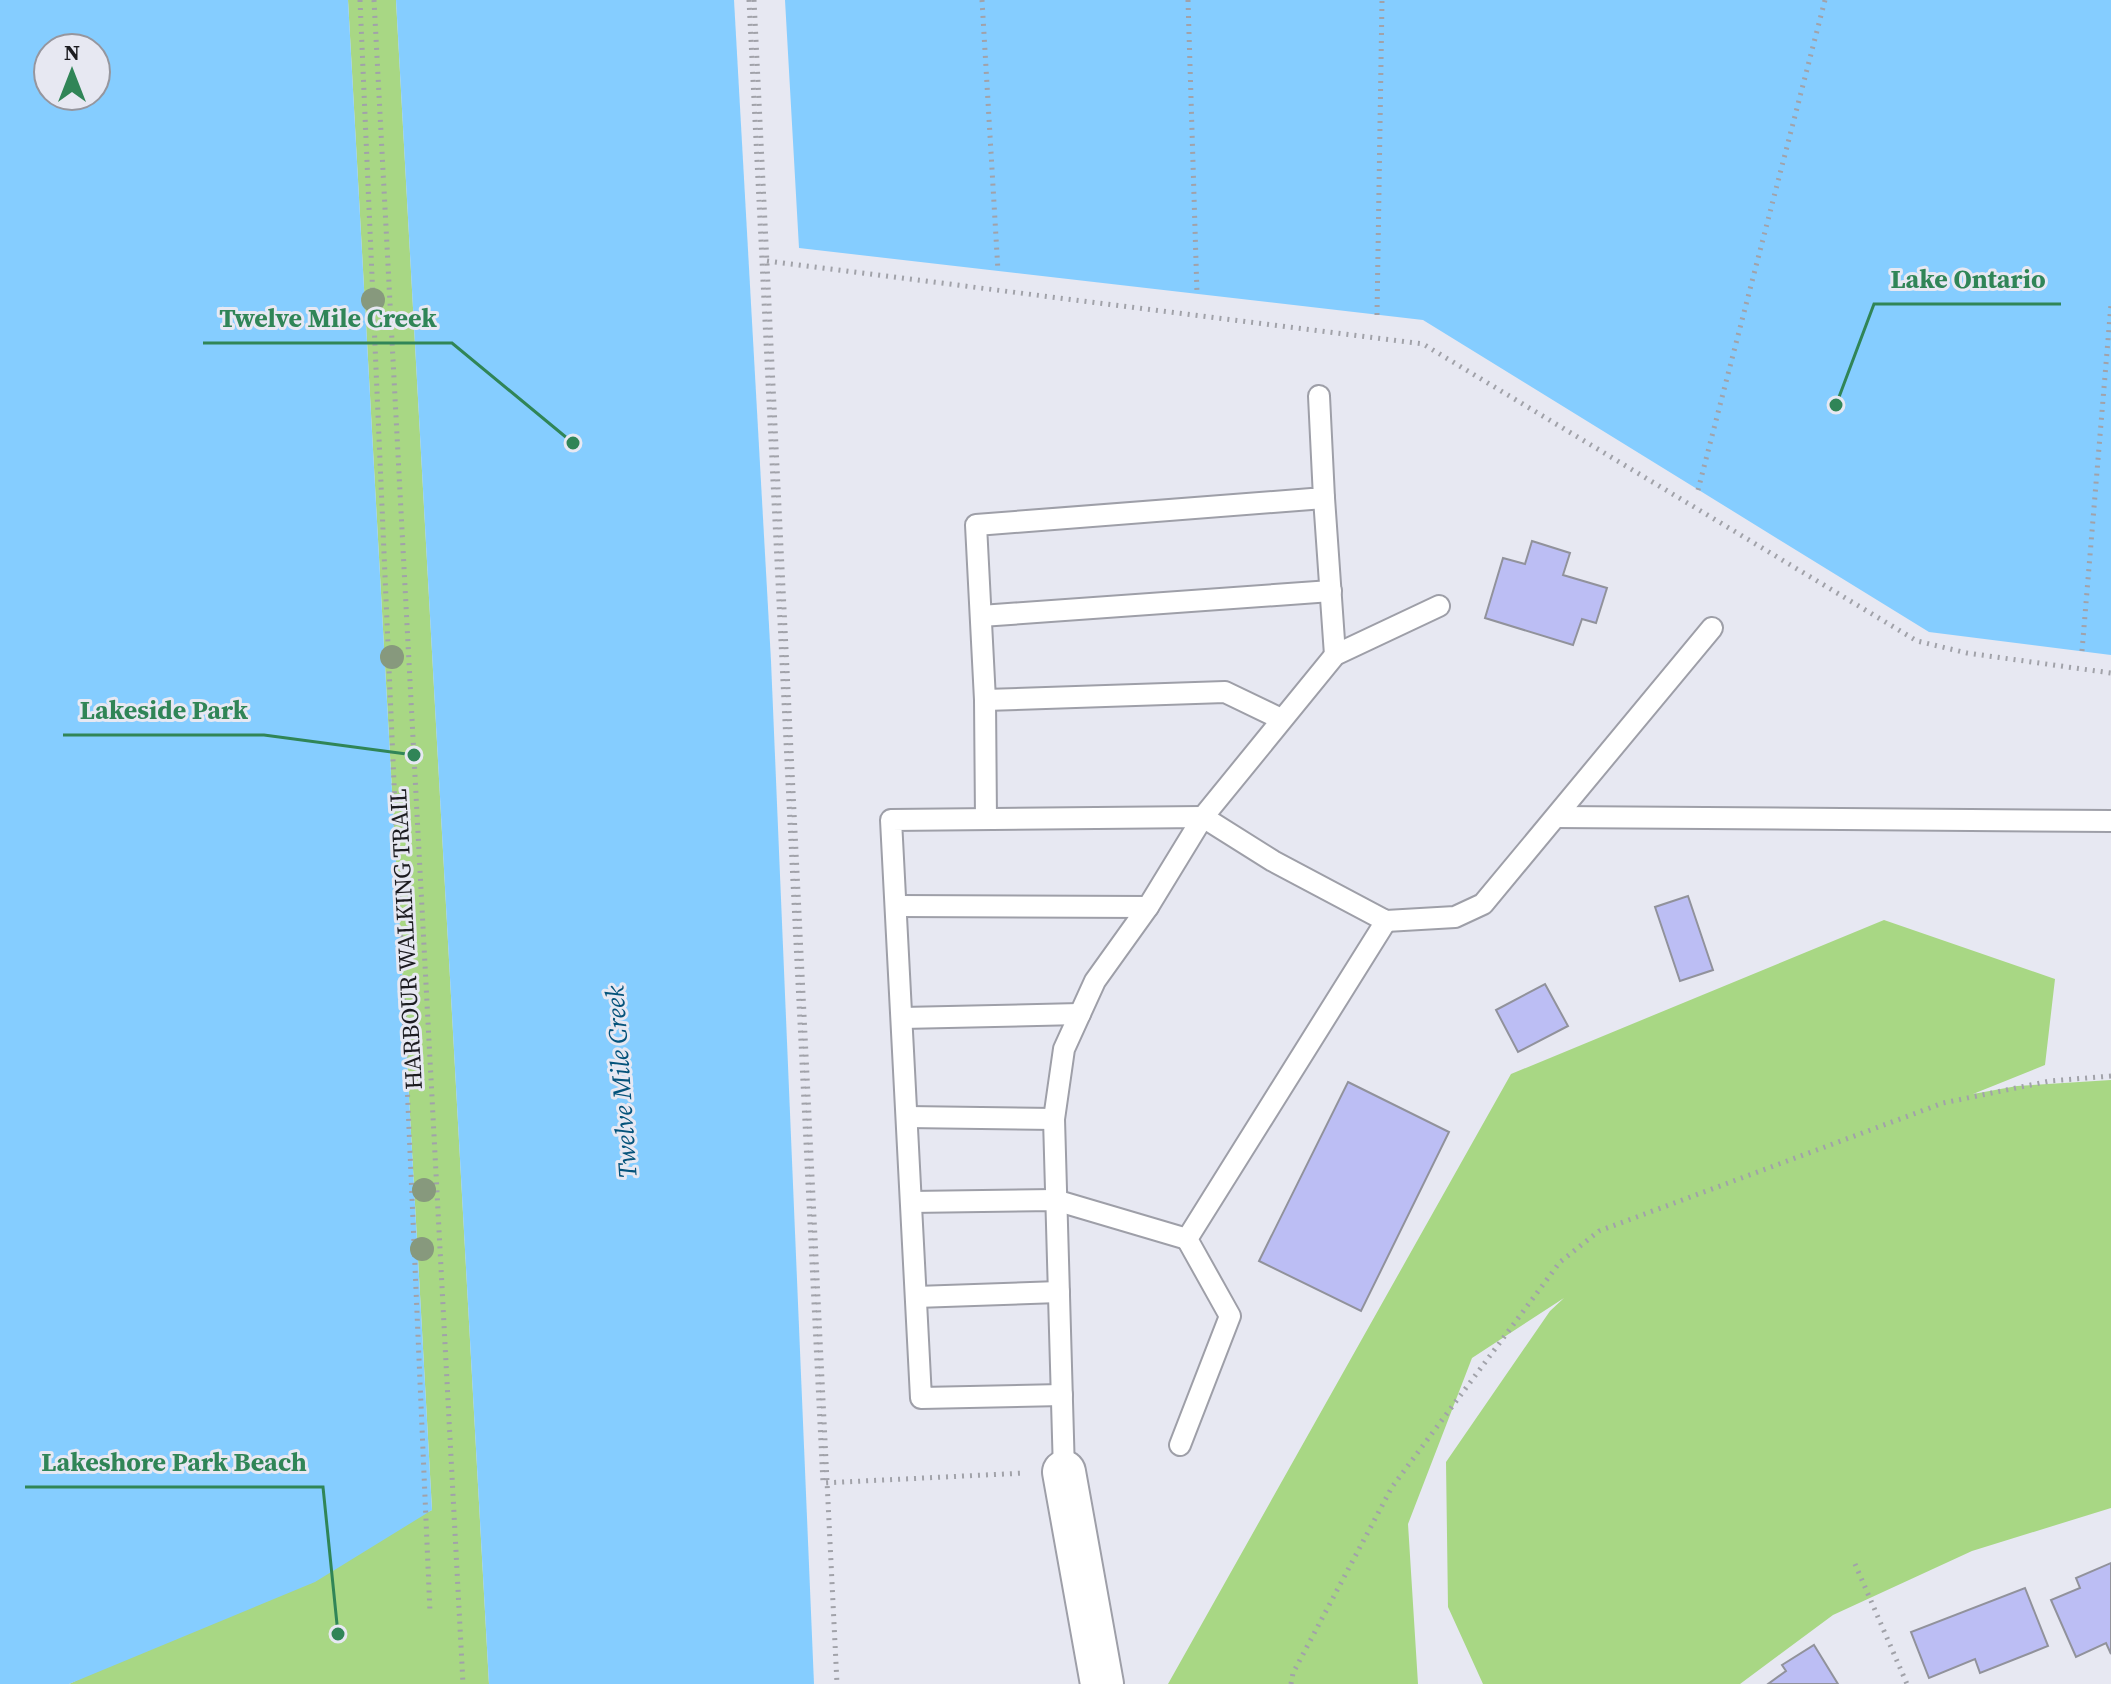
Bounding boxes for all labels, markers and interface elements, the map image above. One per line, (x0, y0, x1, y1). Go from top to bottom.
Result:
north arrow (32, 32, 112, 112)
text: N (64, 37, 80, 67)
callout: Lake Ontario (1874, 254, 2061, 304)
text: Lake Ontario (1890, 261, 2046, 297)
callout: Twelve Mile Creek (203, 293, 452, 343)
text: Twelve Mile Creek (219, 300, 437, 336)
callout: Lakeside Park (63, 685, 264, 735)
text: Lakeside Park (80, 692, 249, 728)
street label: HARBOUR WALKING TRAIL (381, 787, 430, 1091)
water label: Twelve Mile Creek (596, 984, 646, 1180)
callout: Lakeshore Park Beach (25, 1437, 323, 1487)
text: Lakeshore Park Beach (41, 1444, 307, 1480)

